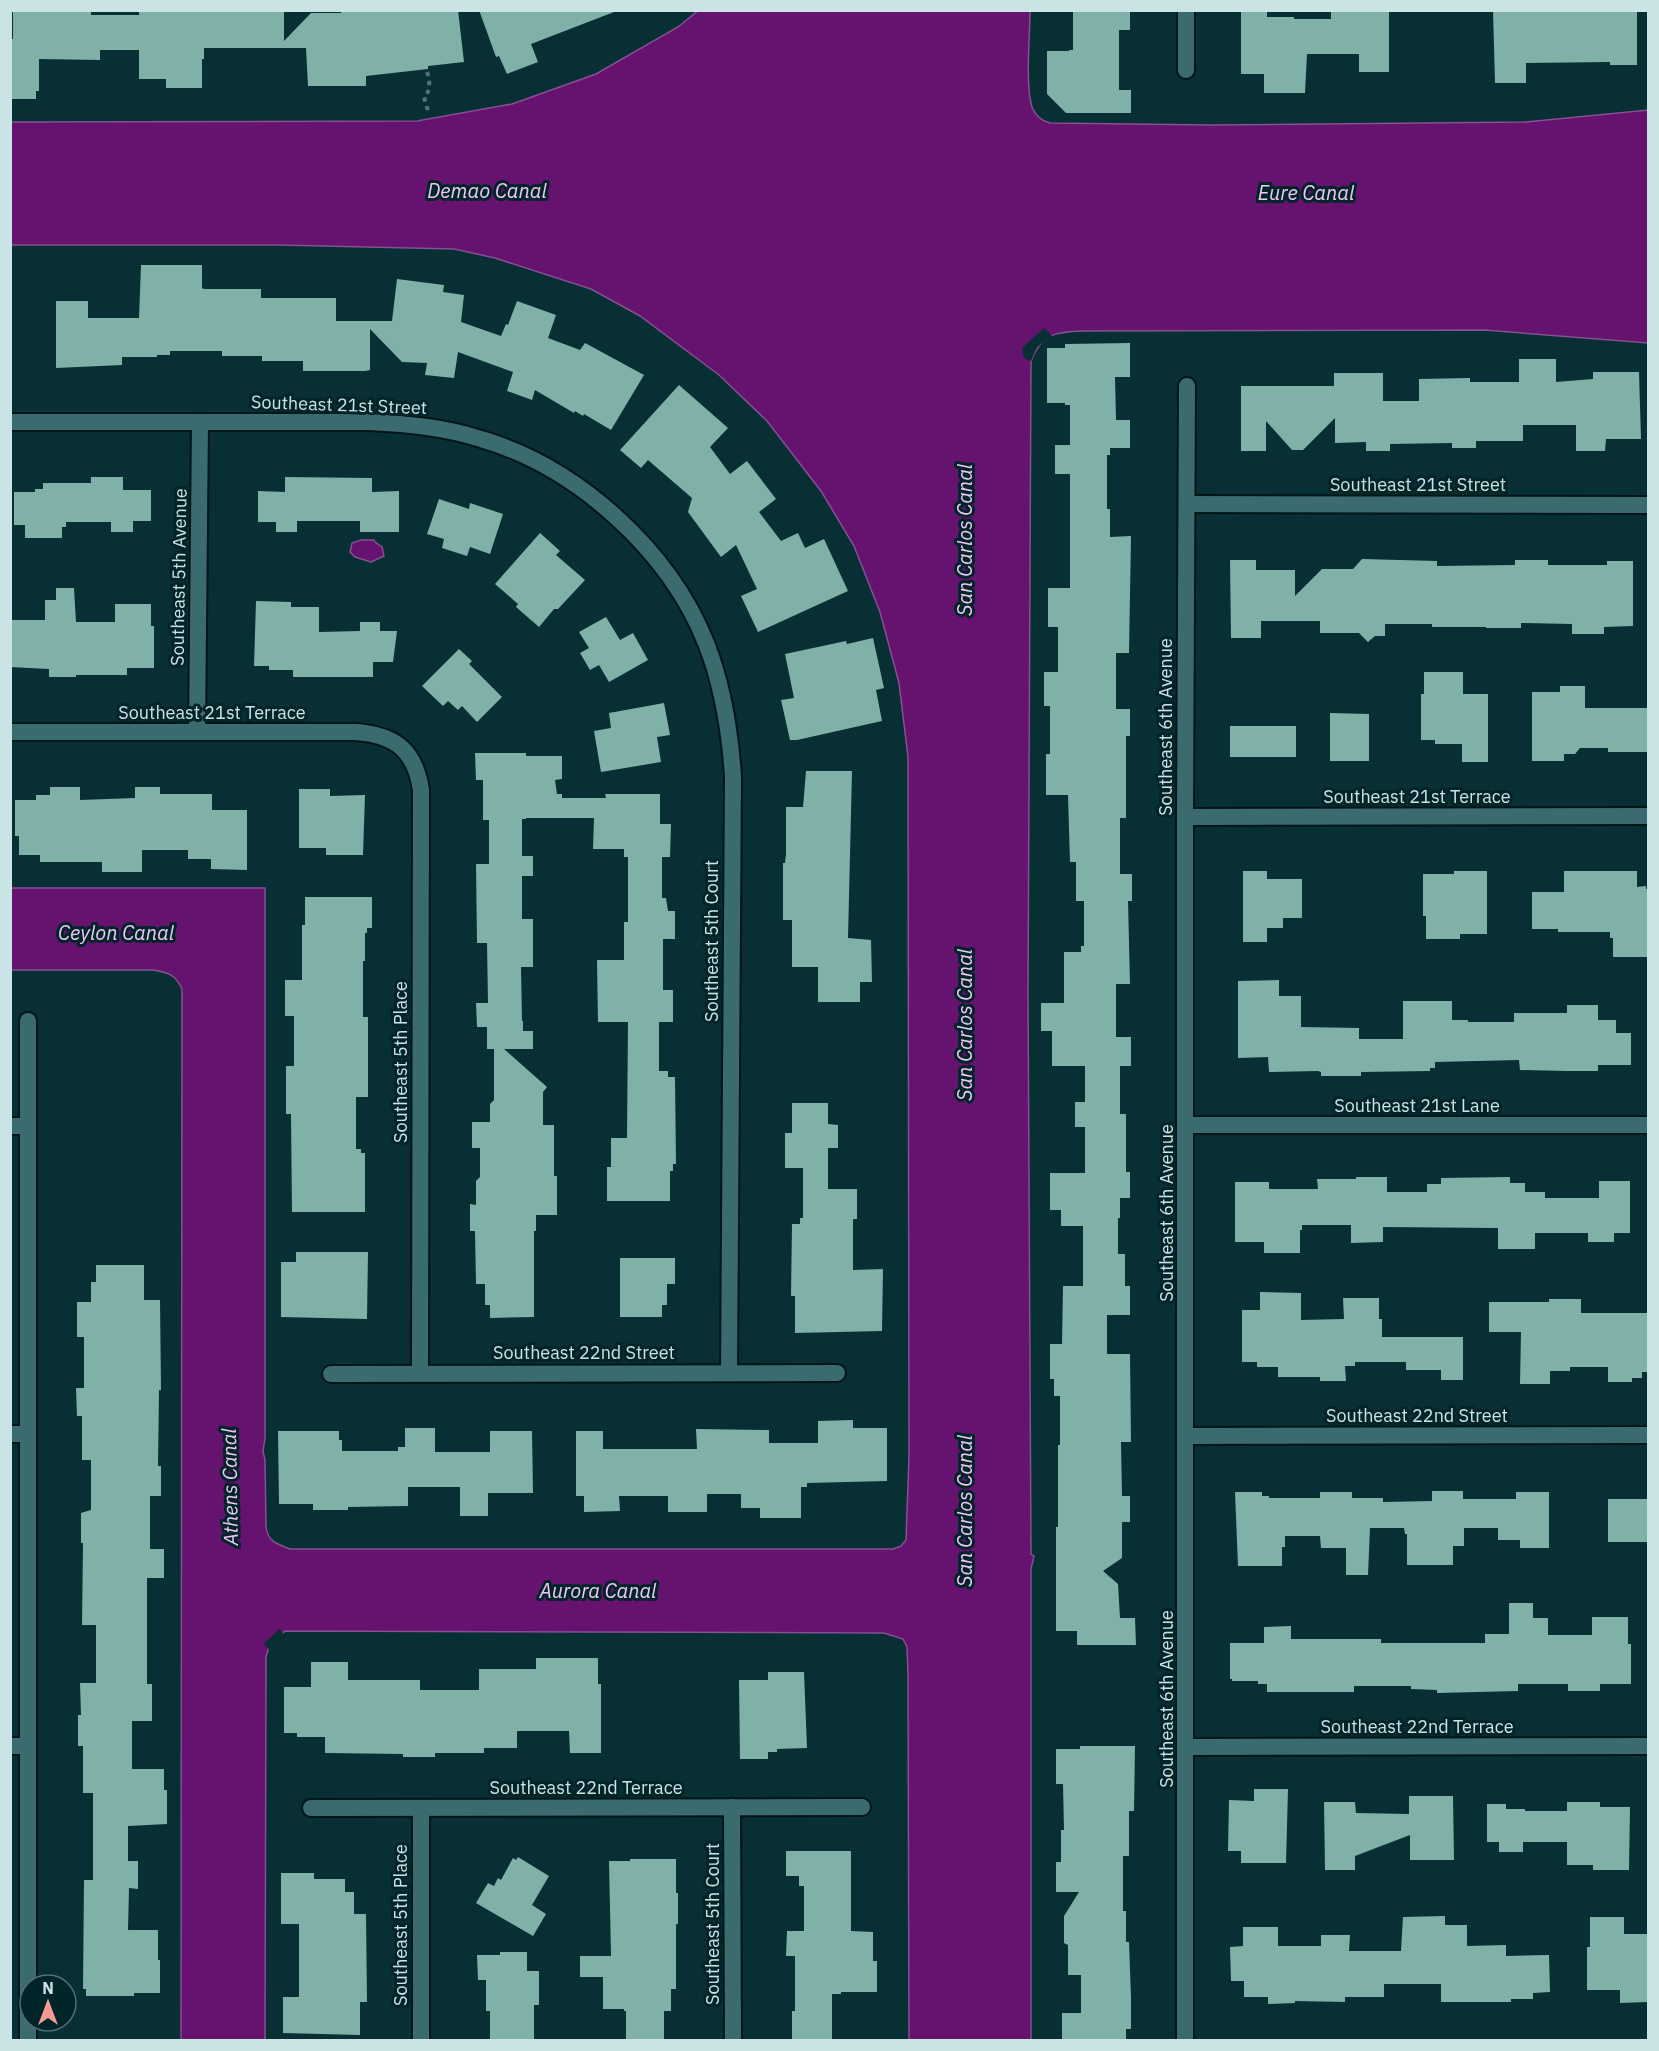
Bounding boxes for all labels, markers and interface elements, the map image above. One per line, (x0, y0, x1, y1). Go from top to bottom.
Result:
water label: Demao Canal (427, 177, 547, 204)
water label: Eure Canal (1258, 179, 1355, 206)
street label: Southeast 21st Street (251, 390, 427, 419)
water label: San Carlos Canal (951, 463, 978, 616)
street label: Southeast 21st Street (1330, 473, 1506, 496)
street label: Southeast 5th Avenue (165, 488, 192, 666)
street label: Southeast 6th Avenue (1154, 638, 1177, 816)
street label: Southeast 21st Terrace (118, 701, 306, 724)
street label: Southeast 21st Terrace (1323, 785, 1511, 808)
street label: Southeast 5th Court (700, 860, 723, 1022)
water label: Ceylon Canal (58, 919, 175, 946)
water label: San Carlos Canal (951, 948, 978, 1101)
street label: Southeast 5th Place (389, 981, 412, 1143)
street label: Southeast 21st Lane (1334, 1094, 1500, 1117)
street label: Southeast 6th Avenue (1155, 1124, 1178, 1302)
street label: Southeast 22nd Street (493, 1341, 675, 1364)
street label: Southeast 22nd Street (1326, 1404, 1508, 1427)
water label: Athens Canal (215, 1427, 244, 1547)
water label: San Carlos Canal (951, 1434, 978, 1587)
water label: Aurora Canal (539, 1577, 657, 1604)
street label: Southeast 6th Avenue (1155, 1610, 1178, 1788)
street label: Southeast 22nd Terrace (1320, 1715, 1514, 1738)
street label: Southeast 22nd Terrace (489, 1776, 683, 1799)
street label: Southeast 5th Court (701, 1843, 724, 2005)
street label: Southeast 5th Place (389, 1844, 412, 2006)
north arrow (18, 1973, 78, 2033)
text: N (42, 1978, 54, 1998)

